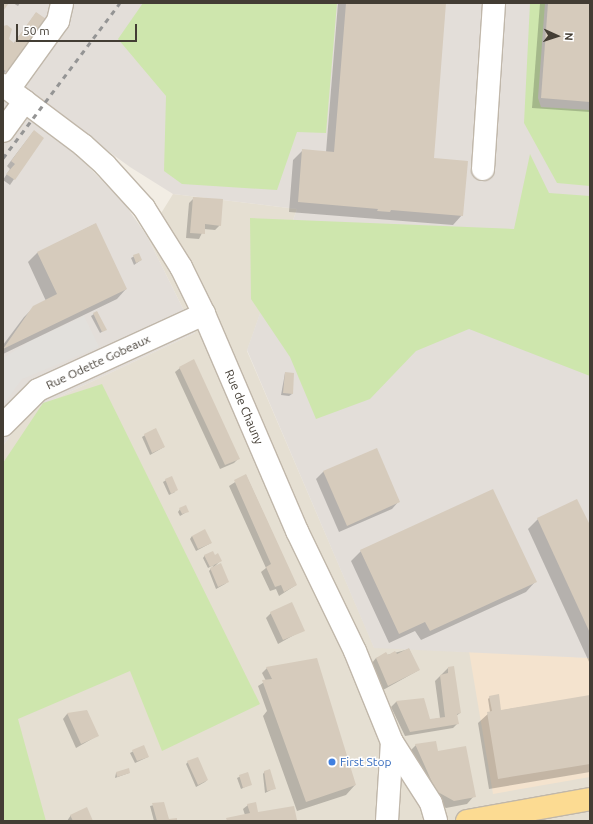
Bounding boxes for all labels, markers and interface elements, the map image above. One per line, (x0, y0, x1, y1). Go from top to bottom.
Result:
scale bar (18, 16, 139, 42)
north arrow (537, 16, 577, 56)
text: 50 m (23, 24, 50, 37)
text: N (563, 32, 575, 41)
street label: Rue Odette Gobeaux (44, 332, 152, 392)
street label: Rue de Chauny (222, 367, 266, 447)
place label: First Stop (340, 755, 391, 769)
marker: First Stop (327, 757, 337, 767)

